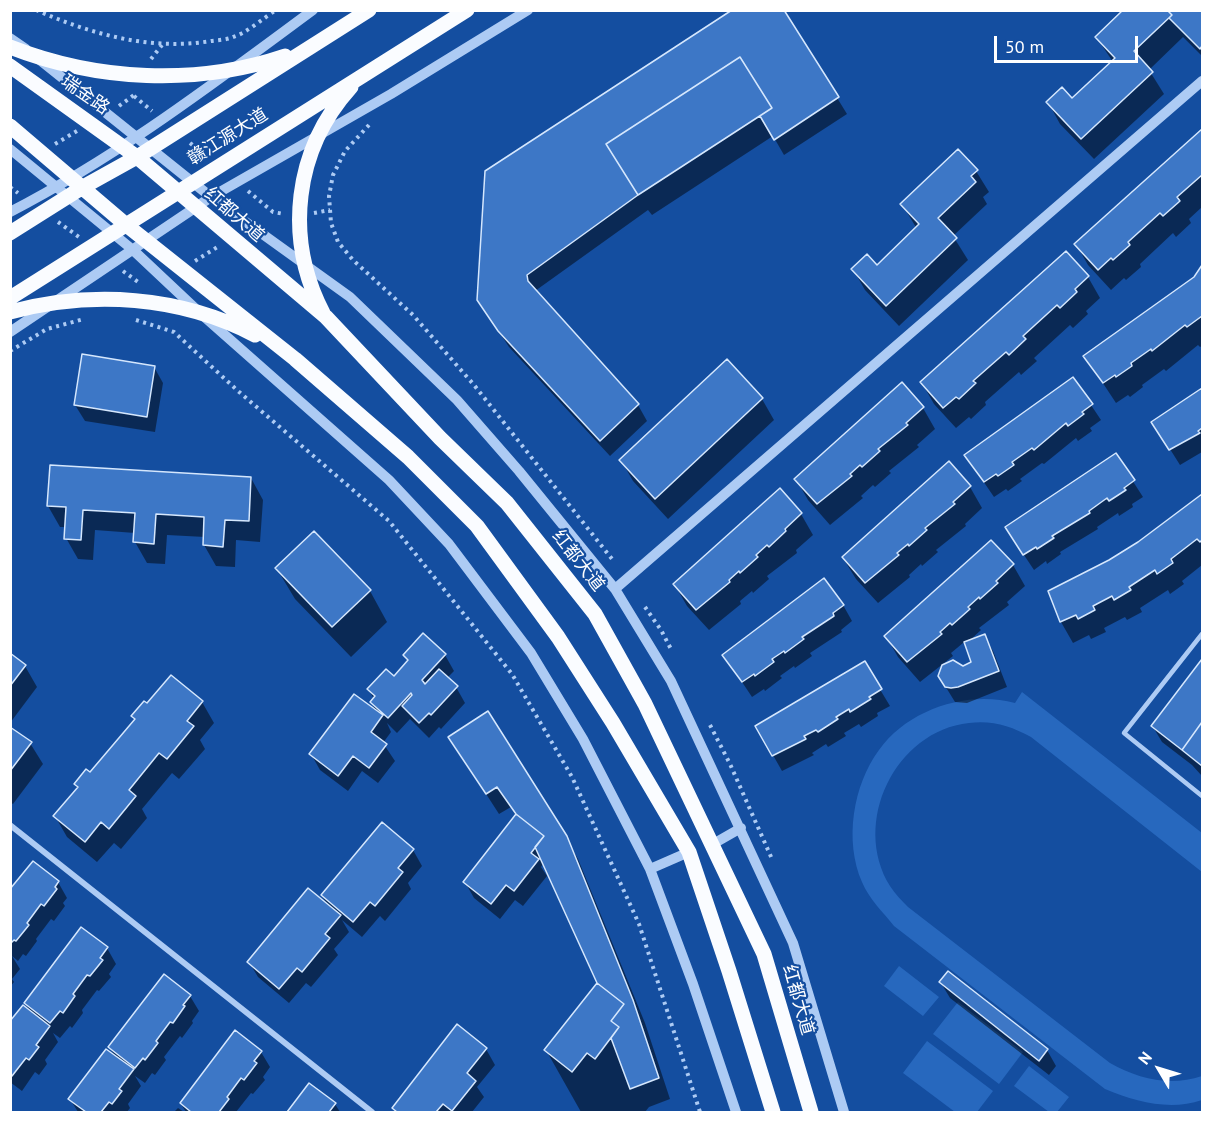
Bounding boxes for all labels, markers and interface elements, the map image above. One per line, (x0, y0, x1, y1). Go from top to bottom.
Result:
scale bar (997, 24, 1141, 62)
text: 50 m (1005, 35, 1044, 58)
street label: 瑞金路 (57, 71, 113, 119)
street label: 赣江源大道 (184, 104, 272, 170)
street label: 红都大道 (200, 183, 268, 247)
street label: 红都大道 (547, 526, 609, 596)
street label: 红都大道 (778, 962, 818, 1038)
north arrow (1129, 1039, 1189, 1099)
text: N (1134, 1048, 1156, 1068)

